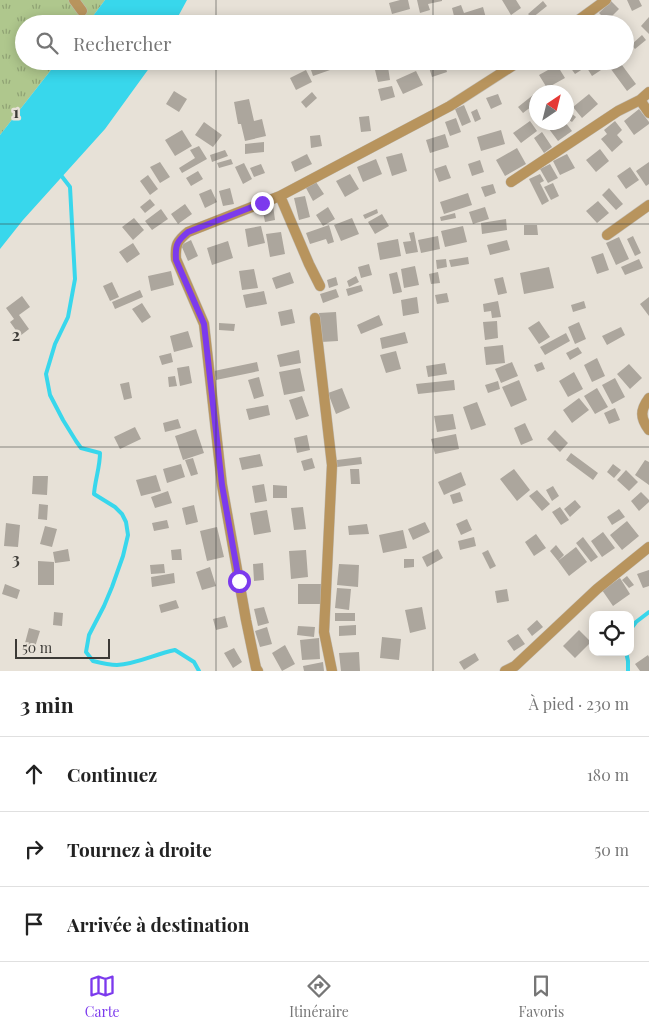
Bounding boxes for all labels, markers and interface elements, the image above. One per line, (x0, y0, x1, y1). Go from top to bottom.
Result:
search box (15, 15, 634, 70)
icon: search (33, 29, 61, 57)
text: Rechercher (73, 30, 172, 56)
north arrow (529, 85, 574, 130)
text: 1 (13, 101, 19, 122)
route end (251, 192, 274, 215)
text: 2 (12, 324, 20, 345)
text: 3 (12, 548, 20, 569)
route start (228, 570, 251, 593)
map controls (589, 611, 634, 656)
button: locate (589, 611, 634, 656)
scale bar (15, 636, 110, 659)
text: 50 m (22, 638, 52, 657)
text: 3 min (20, 690, 74, 718)
text: À pied · 230 m (529, 693, 629, 714)
icon: ahead (20, 760, 48, 788)
text: Continuez (67, 761, 157, 787)
text: 180 m (587, 764, 629, 785)
icon: right (20, 835, 48, 863)
text: Tournez à droite (67, 836, 212, 862)
text: 50 m (595, 839, 629, 860)
icon: arrive (20, 910, 48, 938)
text: Arrivée à destination (67, 911, 249, 937)
tab: Carte (85, 972, 120, 1021)
tab: Itinéraire (289, 972, 349, 1021)
tab: Favoris (519, 972, 564, 1021)

